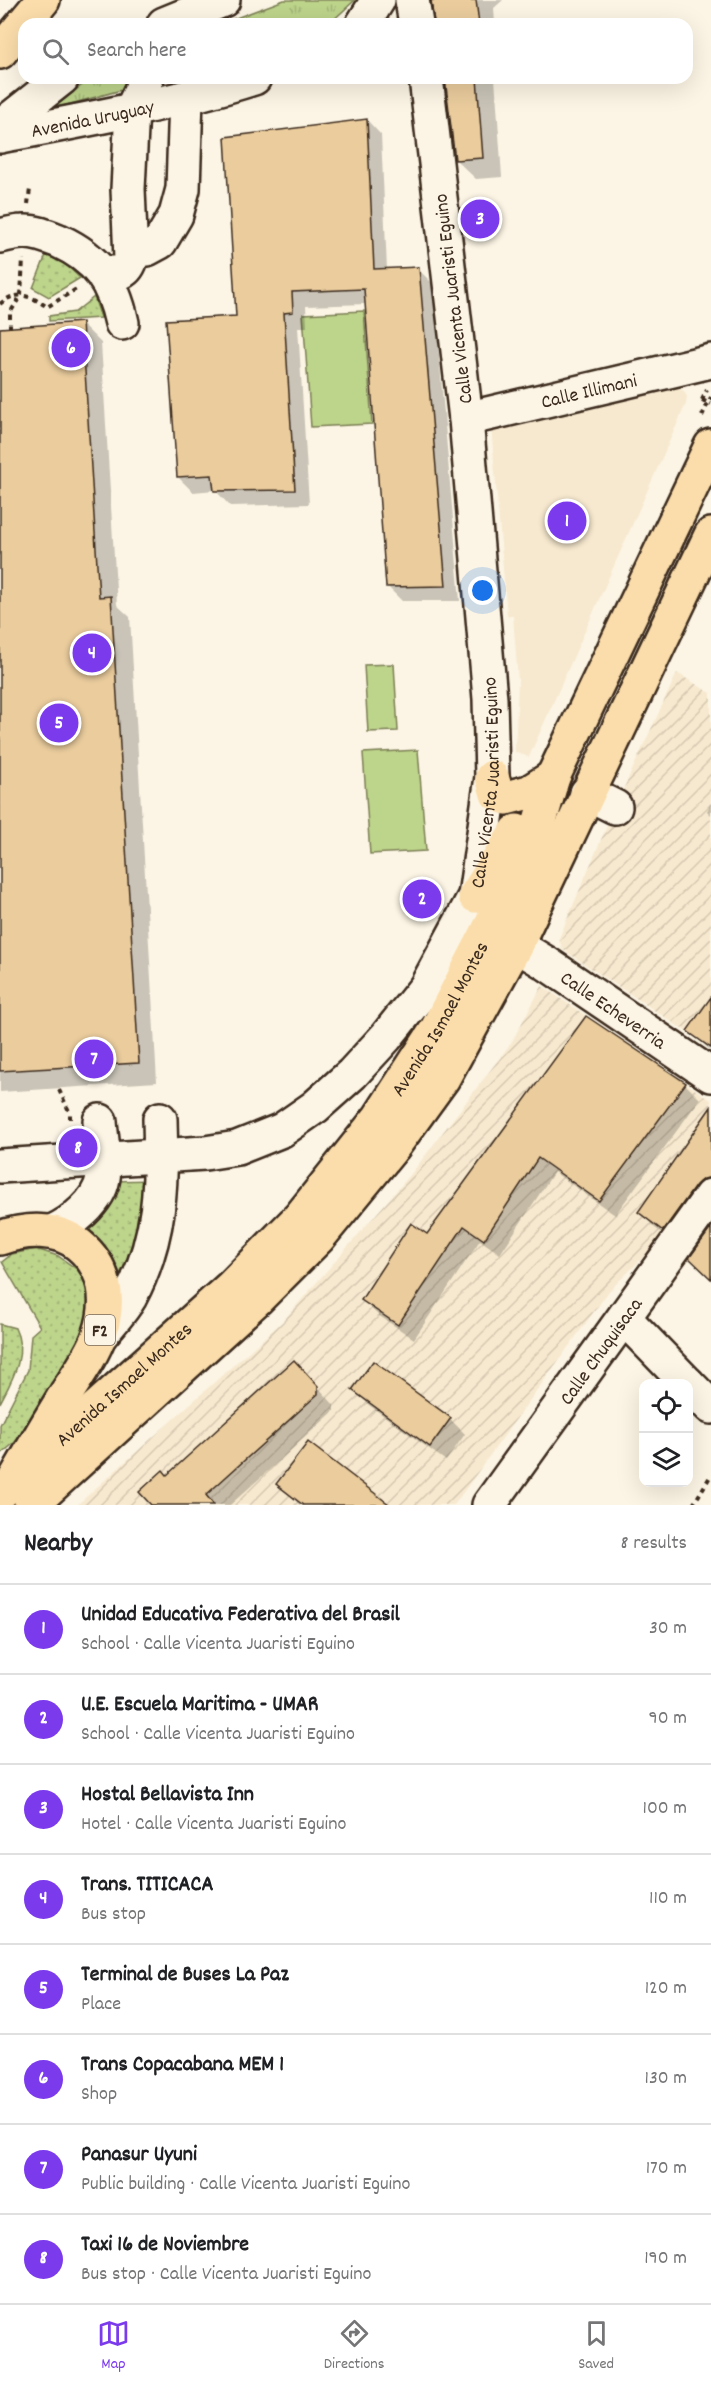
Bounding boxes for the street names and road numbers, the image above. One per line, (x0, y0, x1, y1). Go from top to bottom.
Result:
street label: Avenida Uruguay (29, 94, 158, 147)
street label: Calle Vicenta Juaristi Eguino (428, 192, 482, 405)
street label: Calle Illimani (539, 368, 640, 418)
street label: Calle Vicenta Juaristi Eguino (465, 676, 509, 890)
street label: Avenida Ismael Montes (386, 937, 497, 1103)
street label: Calle Echeverria (554, 966, 671, 1058)
street label: Calle Chuquisaca (554, 1292, 651, 1412)
road number: F2 (85, 1315, 115, 1345)
street label: Avenida Ismael Montes (51, 1317, 200, 1455)

